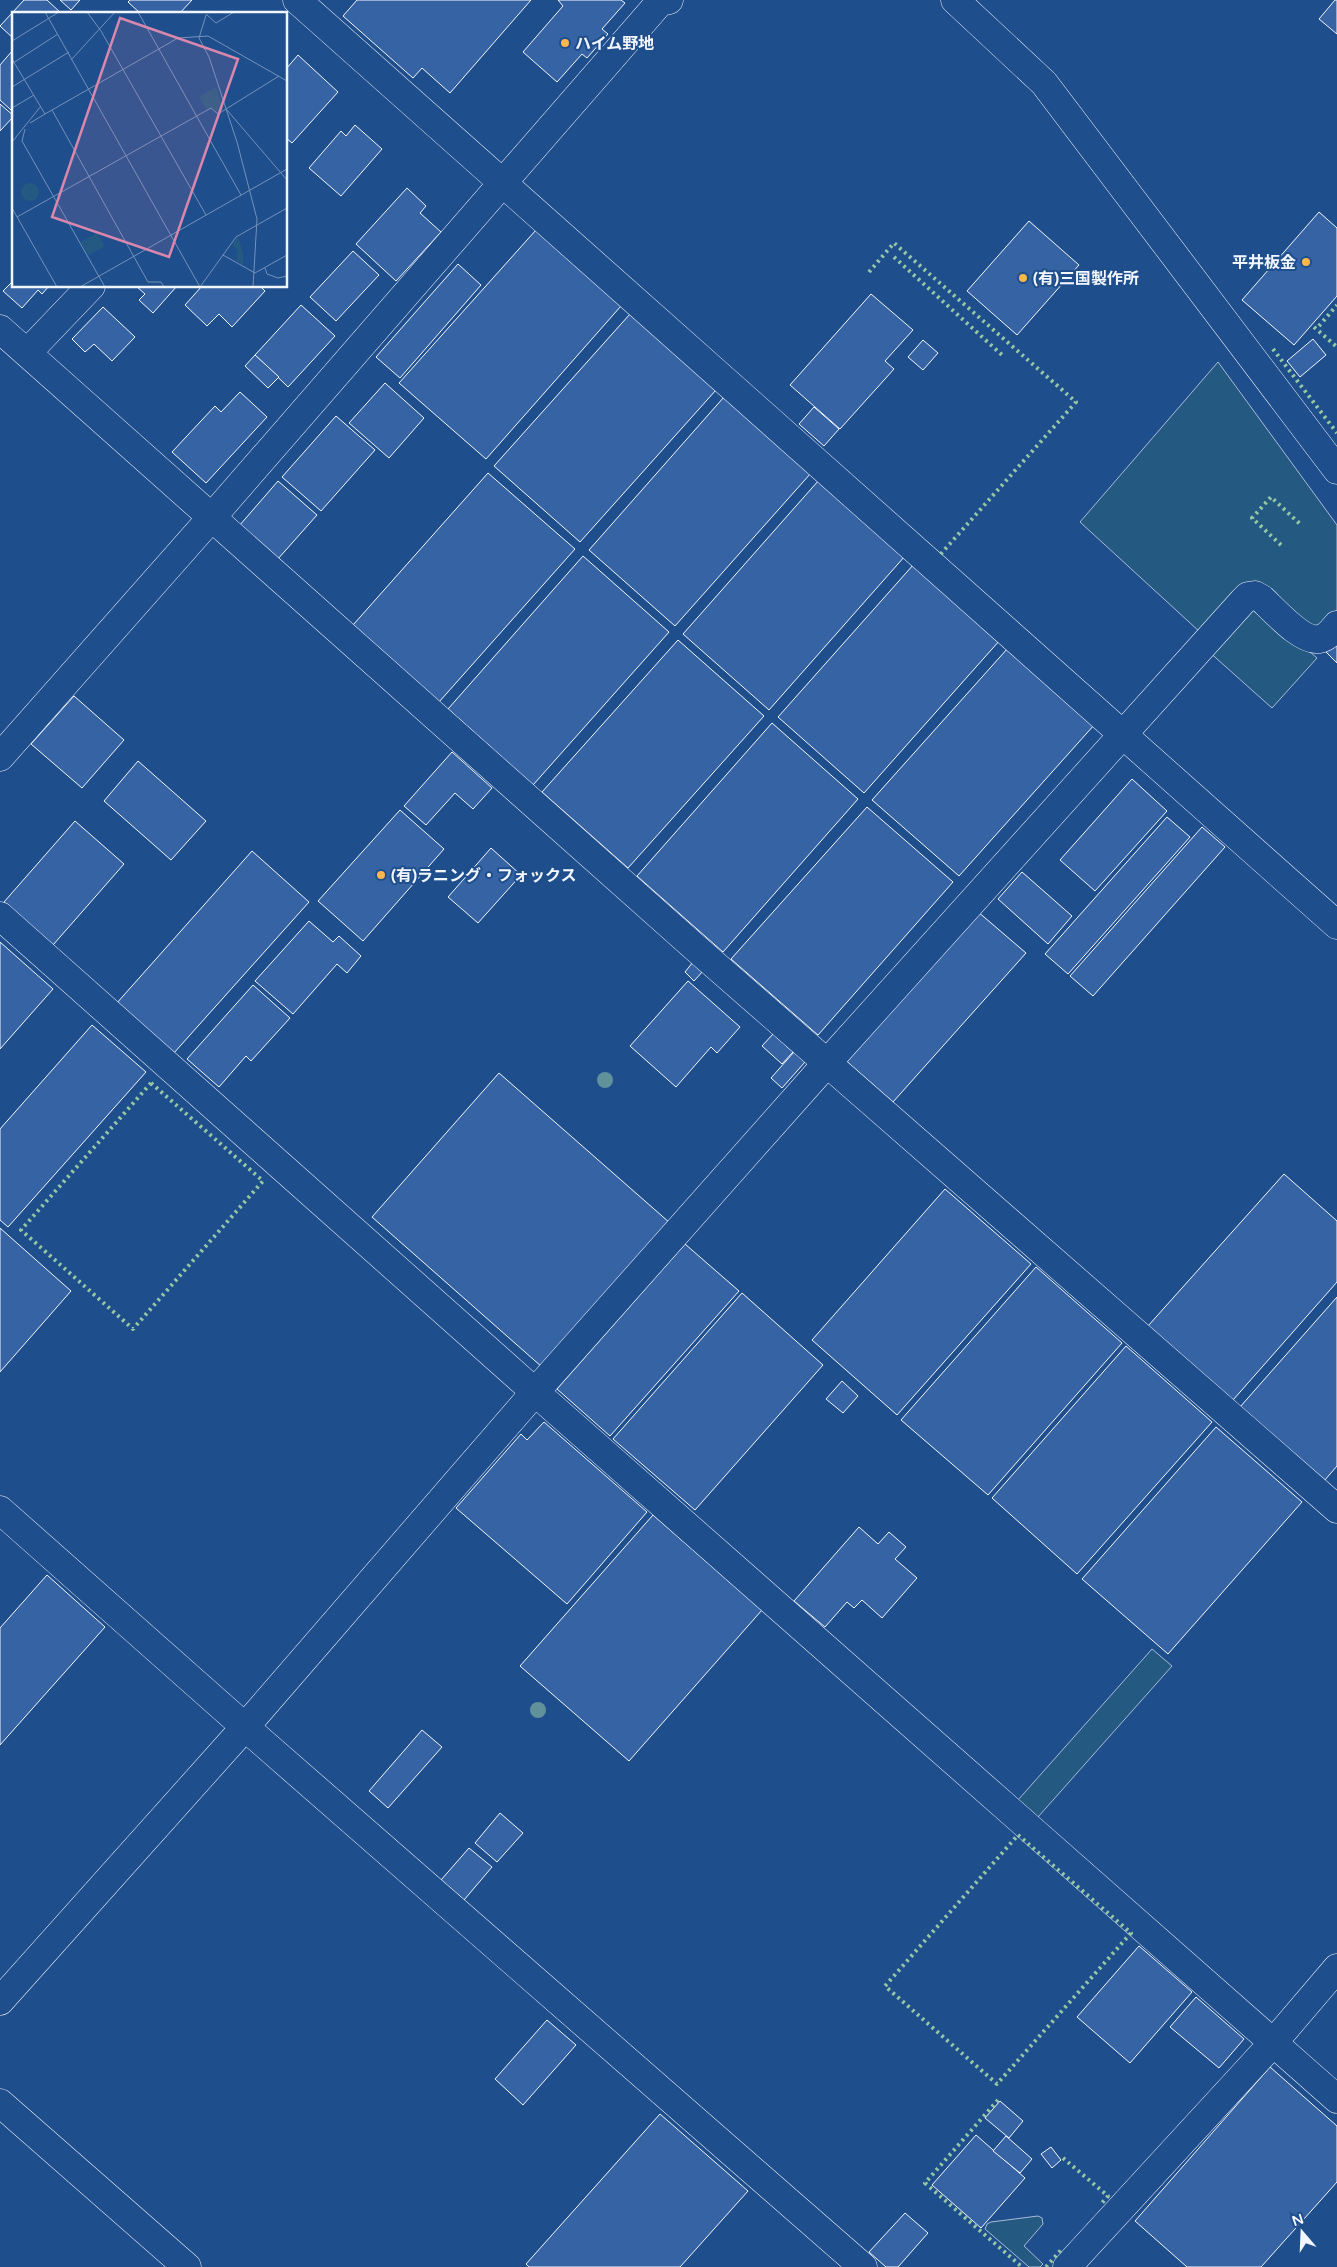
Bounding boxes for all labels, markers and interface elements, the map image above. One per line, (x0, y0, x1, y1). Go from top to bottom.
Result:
inset map (12, 12, 288, 288)
place label: ハイム野地 (575, 34, 654, 54)
marker: ハイム野地 (559, 37, 571, 49)
place label: 平井板金 (1232, 253, 1296, 273)
marker: 平井板金 (1300, 256, 1312, 268)
place label: (有)三国製作所 (1033, 269, 1139, 289)
marker: (有)三国製作所 (1017, 272, 1029, 284)
place label: (有)ラニング・フォックス (391, 866, 577, 886)
marker: (有)ラニング・フォックス (375, 869, 387, 881)
north arrow (1277, 2207, 1327, 2257)
text: N (1290, 2210, 1306, 2230)

